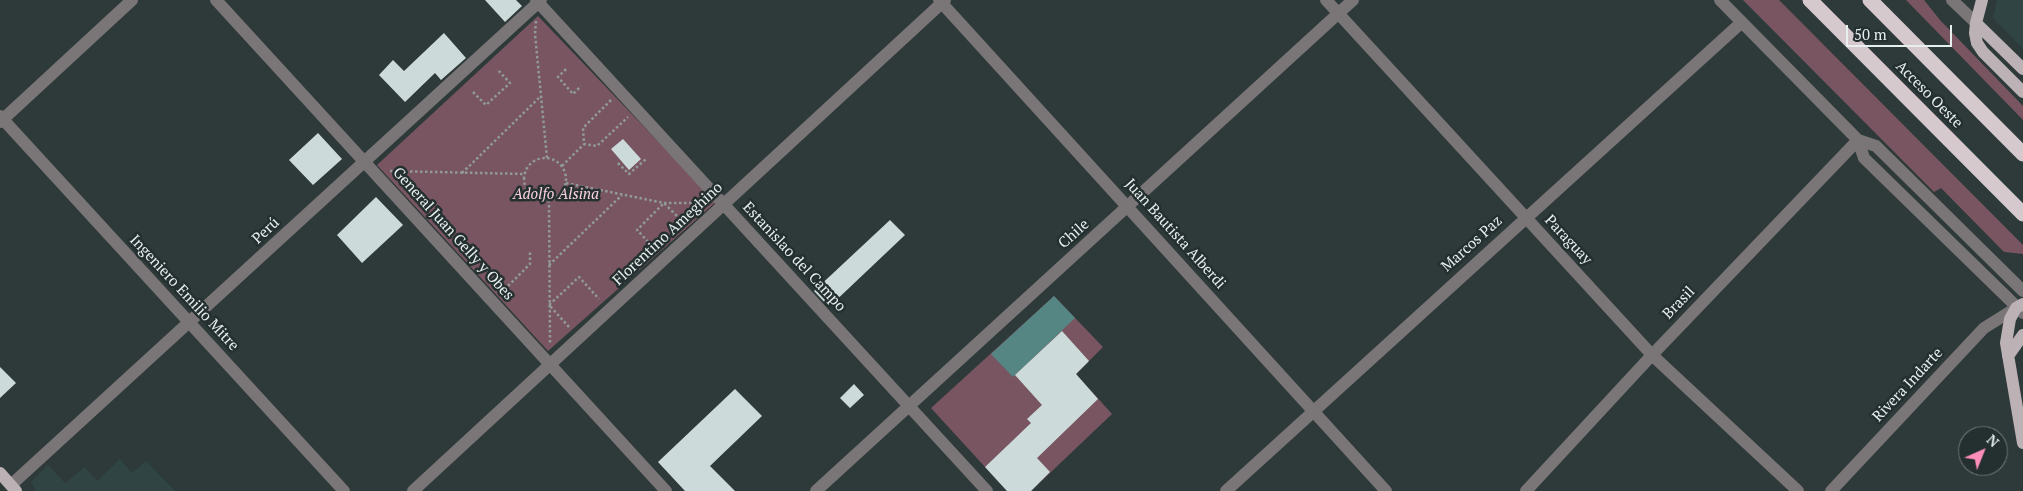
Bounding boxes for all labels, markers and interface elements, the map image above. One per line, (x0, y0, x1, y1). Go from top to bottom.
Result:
scale bar (1848, 15, 1954, 47)
text: 50 m (1854, 24, 1887, 44)
street label: Acceso Oeste (1892, 58, 1966, 132)
street label: General Juan Gelly y Obes (389, 164, 517, 304)
street label: Juan Bautista Alberdi (1121, 175, 1229, 293)
street label: Florentino Ameghino (609, 179, 727, 289)
park label: Adolfo Alsina (513, 186, 599, 204)
street label: Estanislao del Campo (739, 198, 849, 316)
street label: Paraguay (1540, 211, 1596, 269)
street label: Marcos Paz (1438, 212, 1506, 276)
street label: Perú (249, 214, 283, 248)
street label: Chile (1055, 216, 1093, 252)
street label: Ingeniero Emilio Mitre (126, 231, 242, 355)
street label: Brasil (1659, 283, 1699, 323)
street label: Rivera Indarte (1869, 344, 1947, 426)
north arrow (1958, 426, 2008, 476)
text: N (1983, 430, 2003, 451)

